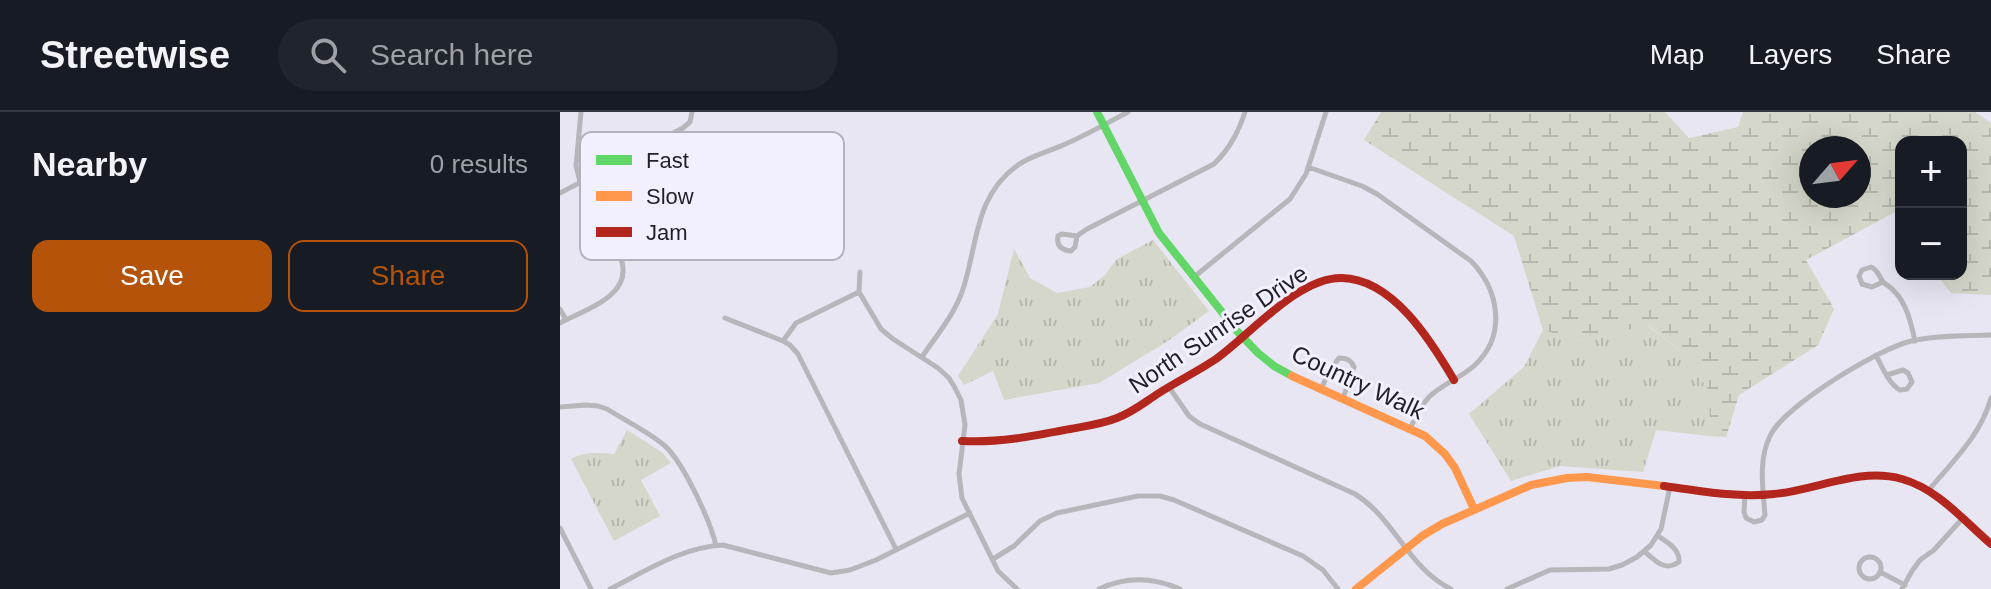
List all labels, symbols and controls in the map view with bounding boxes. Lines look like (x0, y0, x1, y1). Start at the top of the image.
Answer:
search box (278, 19, 838, 91)
icon: search (306, 33, 350, 77)
text: Streetwise (40, 34, 230, 76)
text: Search here (370, 38, 534, 71)
text: Map (1650, 39, 1704, 70)
text: Layers (1748, 39, 1832, 70)
text: Share (1876, 39, 1951, 70)
legend (580, 132, 844, 260)
north arrow (1799, 136, 1871, 208)
map controls (1895, 136, 1967, 280)
button: + (1895, 136, 1967, 208)
text: Nearby (32, 145, 147, 183)
text: Fast (646, 148, 689, 173)
text: 0 results (430, 149, 528, 179)
text: Slow (646, 184, 694, 209)
button: − (1895, 208, 1967, 280)
text: Jam (646, 220, 688, 245)
button: Save (32, 240, 272, 312)
button: Share (288, 240, 528, 312)
street label: North Sunrise Drive (1124, 259, 1312, 399)
street label: Country Walk (1287, 340, 1429, 425)

